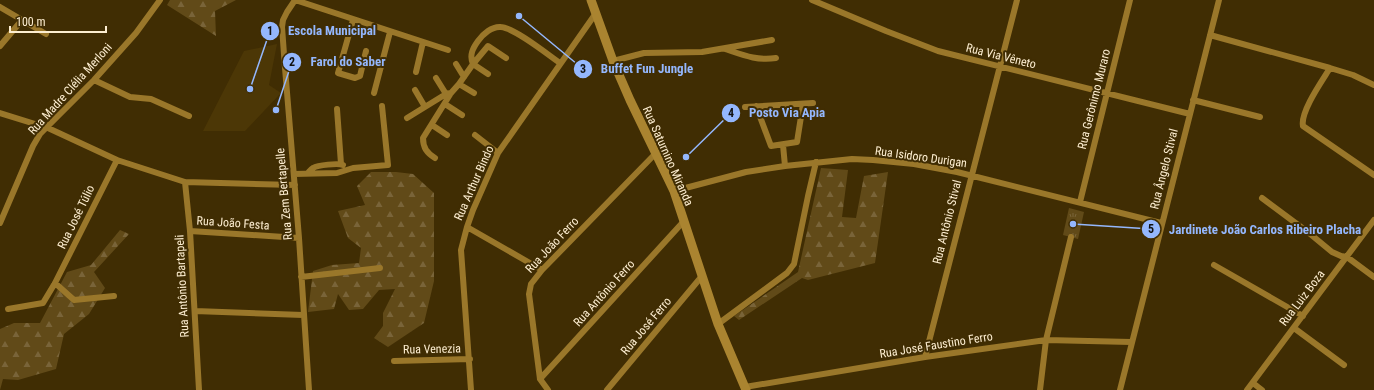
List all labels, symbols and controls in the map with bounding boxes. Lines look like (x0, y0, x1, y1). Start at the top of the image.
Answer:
scale bar (10, 8, 106, 34)
text: 100 m (16, 15, 46, 29)
callout: Escola Municipal (260, 18, 384, 43)
text: Escola Municipal (288, 23, 376, 38)
text: 1 (267, 24, 273, 38)
street label: Rua Madre Clélia Merloni (25, 40, 115, 138)
street label: Rua Via Vêneto (965, 41, 1037, 71)
street label: Rua Gerônimo Muraro (1075, 47, 1113, 151)
callout: Farol do Saber (282, 49, 393, 74)
text: Farol do Saber (311, 54, 386, 69)
text: 2 (289, 55, 295, 69)
callout: Buffet Fun Jungle (573, 56, 701, 81)
text: Buffet Fun Jungle (601, 61, 693, 76)
text: 3 (580, 62, 586, 76)
callout: Posto Via Apia (721, 100, 833, 125)
street label: Rua Saturnino Miranda (640, 104, 696, 208)
text: Posto Via Apia (749, 105, 825, 120)
text: 4 (728, 106, 734, 120)
street label: Rua Ângelo Stival (1146, 127, 1181, 211)
street label: Rua Arthur Bindo (451, 144, 497, 222)
street label: Rua Isidoro Durigan (874, 144, 968, 170)
street label: Rua Zem Bertapelle (273, 147, 295, 241)
street label: Rua Antônio Stival (930, 178, 964, 266)
street label: Rua José Túlio (55, 183, 97, 251)
street label: Rua João Festa (196, 213, 270, 233)
street label: Rua João Ferro (522, 214, 582, 276)
callout: Jardinete João Carlos Ribeiro Placha (1141, 217, 1369, 242)
text: 5 (1148, 222, 1154, 236)
text: Jardinete João Carlos Ribeiro Placha (1169, 222, 1361, 237)
street label: Rua Antônio Bartapeli (172, 234, 192, 338)
street label: Rua Antônio Ferro (570, 257, 638, 329)
street label: Rua Luiz Boza (1276, 267, 1328, 329)
street label: Rua José Ferro (618, 294, 674, 358)
street label: Rua José Faustino Ferro (878, 329, 994, 361)
street label: Rua Venezia (403, 341, 461, 357)

